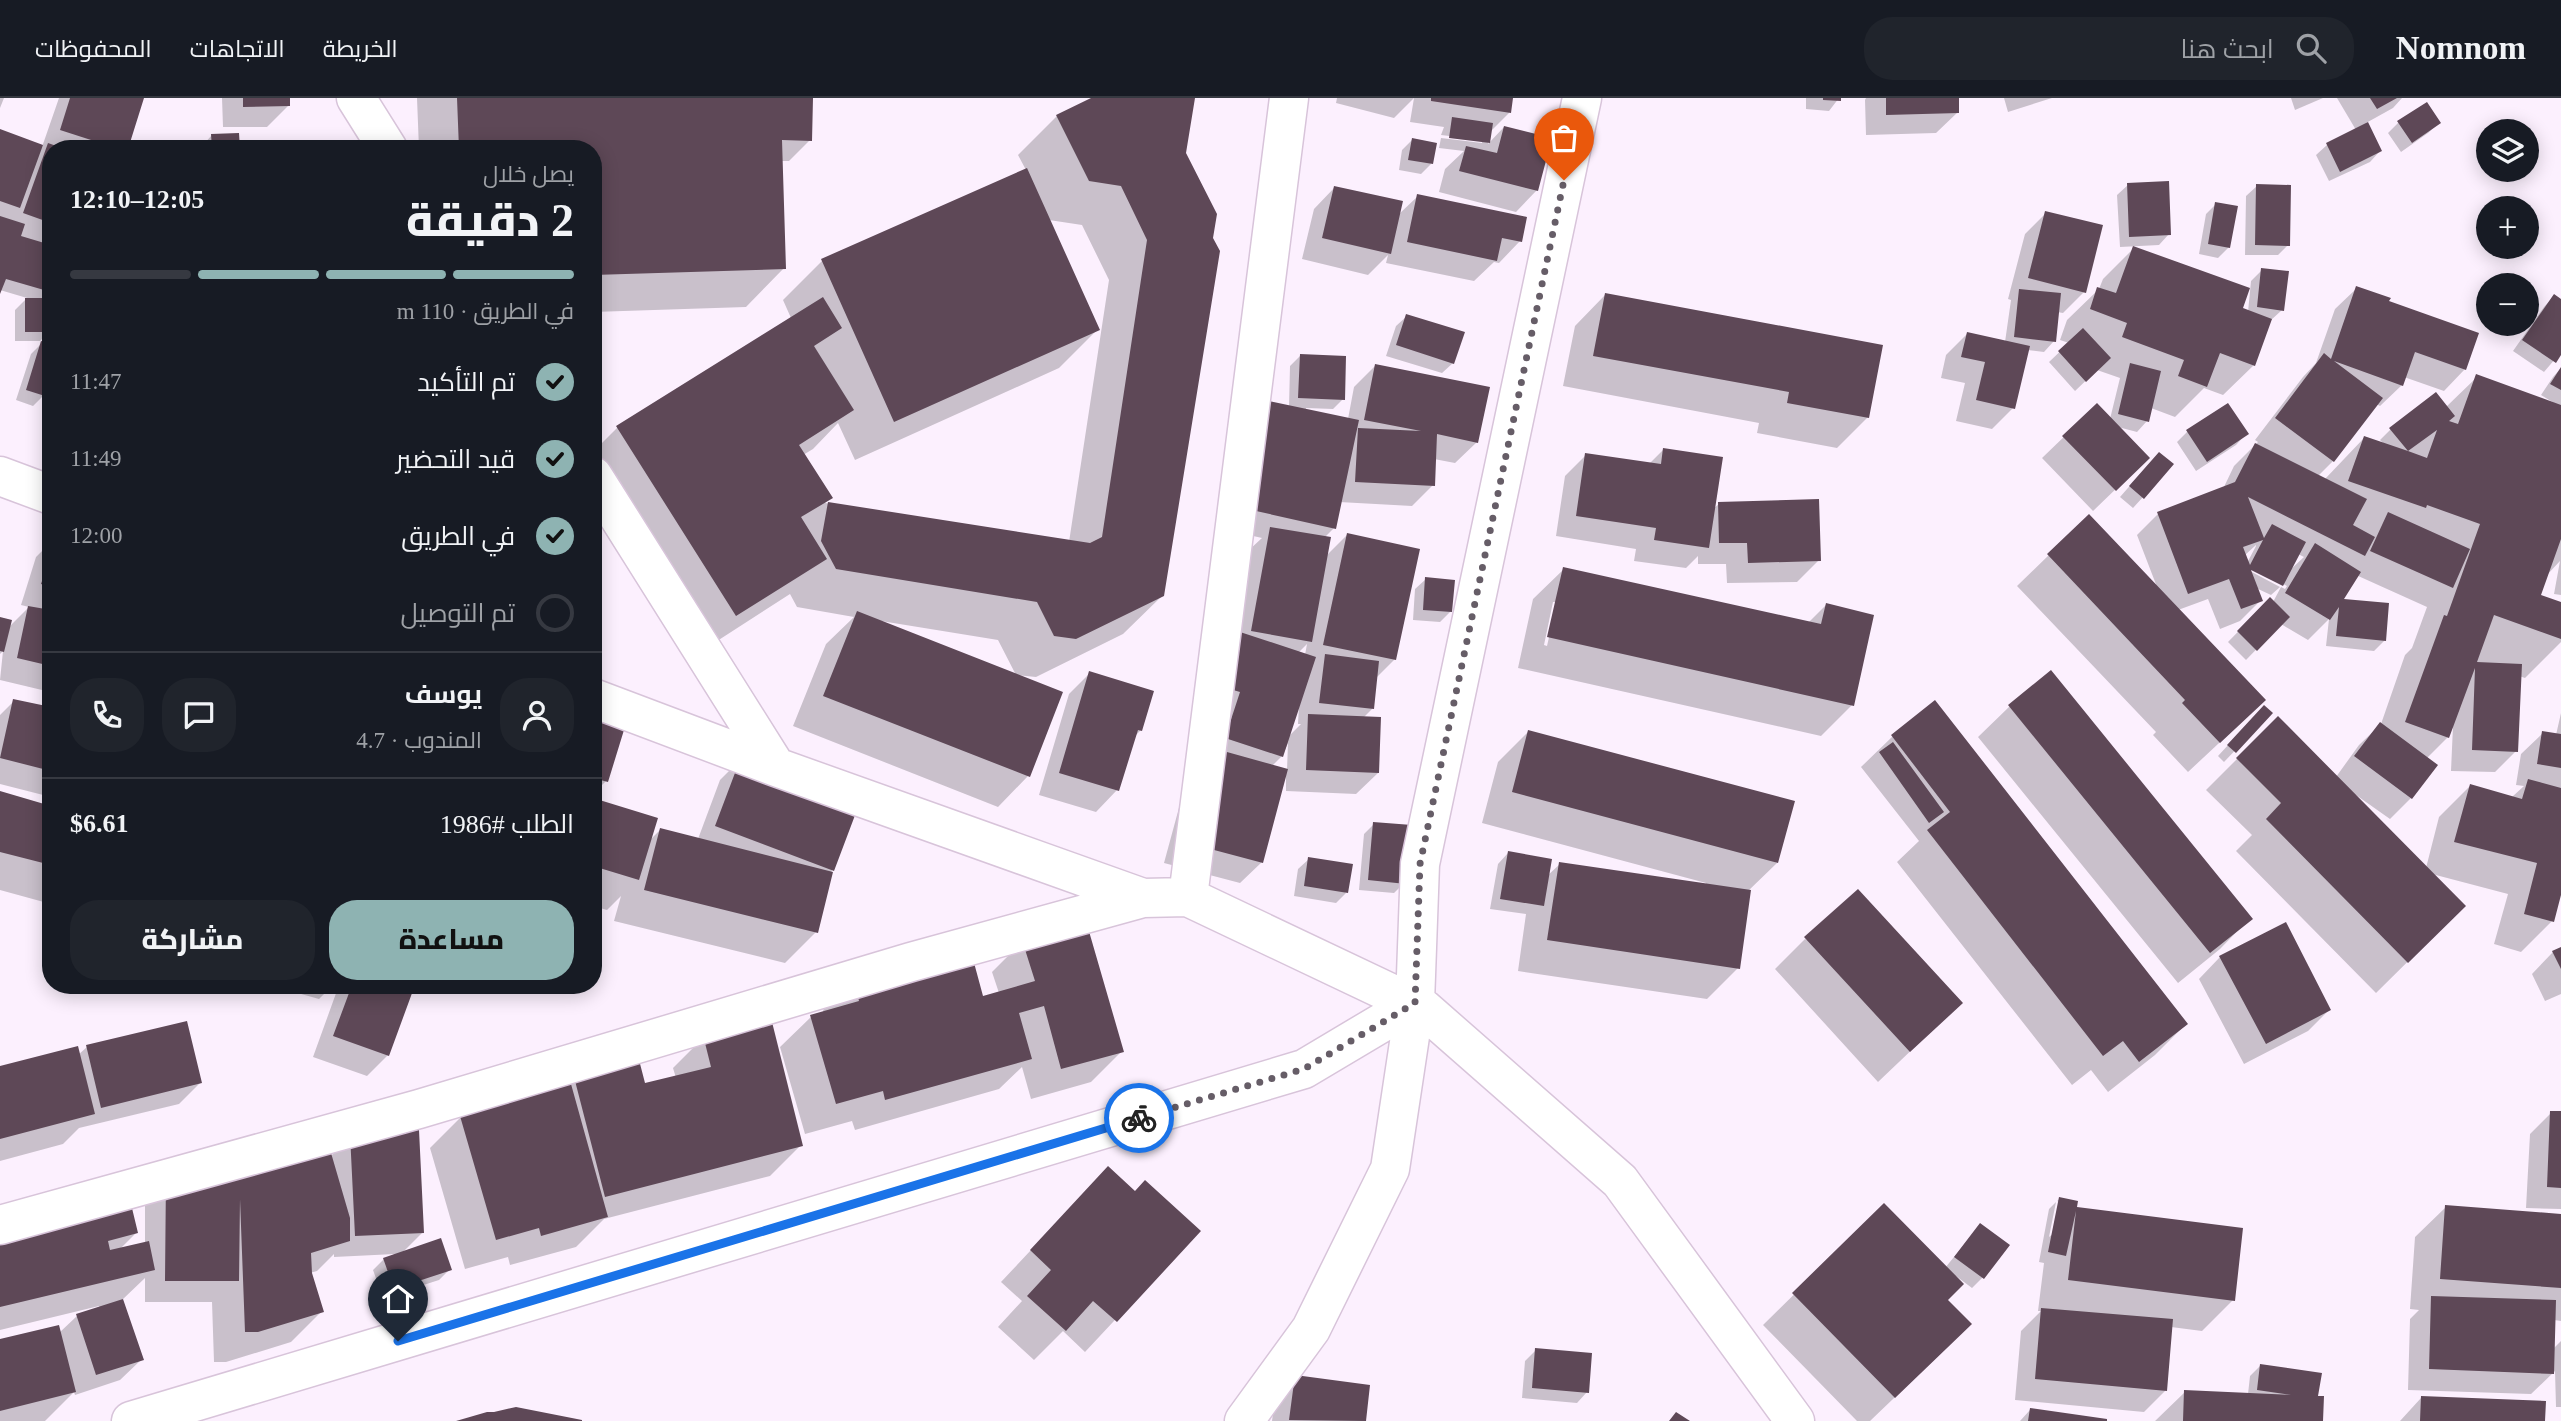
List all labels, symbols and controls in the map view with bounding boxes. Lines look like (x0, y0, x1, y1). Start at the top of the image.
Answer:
search box (1864, 17, 2354, 80)
icon: search (2292, 29, 2330, 67)
text: Nomnom (2396, 30, 2526, 66)
text: ابحث هنا (2180, 35, 2274, 64)
text: المحفوظات (35, 36, 152, 62)
text: الاتجاهات (190, 36, 285, 62)
text: الخريطة (323, 36, 398, 62)
pin (1534, 108, 1594, 180)
icon: bag (1545, 119, 1583, 157)
map controls (2476, 119, 2539, 336)
button: layers (2476, 119, 2539, 182)
text: يصل خلال (483, 162, 574, 187)
text: 12:05–12:10 (70, 185, 204, 214)
text: 2 دقيقة (406, 195, 574, 246)
button: + (2476, 196, 2539, 259)
button: − (2476, 273, 2539, 336)
text: في الطريق · 110 m (397, 299, 574, 324)
icon: check (536, 363, 574, 401)
text: تم التأكيد (417, 368, 515, 397)
text: 11:47 (70, 369, 122, 394)
icon: check (536, 440, 574, 478)
text: قيد التحضير (396, 445, 515, 474)
text: 11:49 (70, 446, 122, 471)
icon: check (536, 517, 574, 555)
text: في الطريق (401, 522, 515, 551)
text: 12:00 (70, 523, 122, 548)
text: تم التوصيل (400, 599, 515, 628)
button: phone (70, 678, 144, 752)
button: chat (162, 678, 236, 752)
button: person (500, 678, 574, 752)
text: يوسف (405, 680, 482, 709)
text: المندوب · 4.7 (356, 728, 482, 753)
text: $6.61 (70, 809, 129, 838)
text: الطلب #1986 (440, 810, 574, 839)
button: مشاركة (70, 900, 315, 980)
button: مساعدة (329, 900, 574, 980)
courier (1104, 1083, 1174, 1153)
icon: bike (1120, 1099, 1158, 1137)
pin (368, 1269, 428, 1341)
icon: home (379, 1280, 417, 1318)

